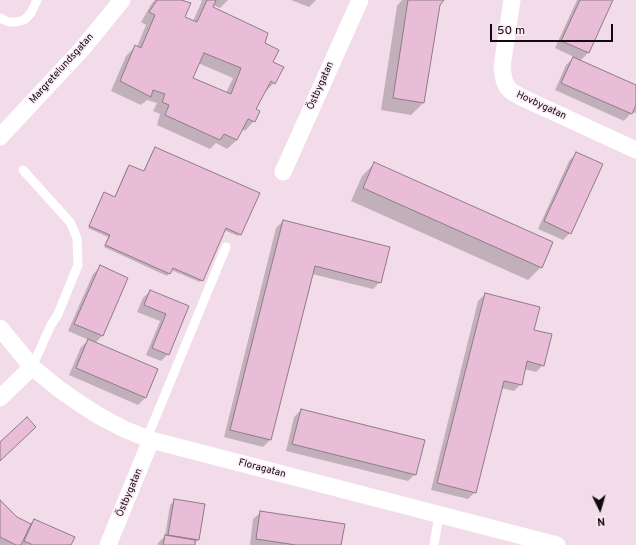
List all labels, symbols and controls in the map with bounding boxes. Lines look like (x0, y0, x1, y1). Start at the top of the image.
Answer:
scale bar (492, 16, 615, 42)
text: 50 m (497, 23, 525, 39)
street label: Margretelundsgatan (27, 31, 97, 107)
street label: Östbygatan (305, 60, 337, 112)
street label: Hovbygatan (514, 89, 568, 123)
street label: Floragatan (237, 457, 287, 481)
street label: Östbygatan (114, 467, 146, 519)
north arrow (580, 489, 620, 529)
text: N (596, 514, 606, 528)

